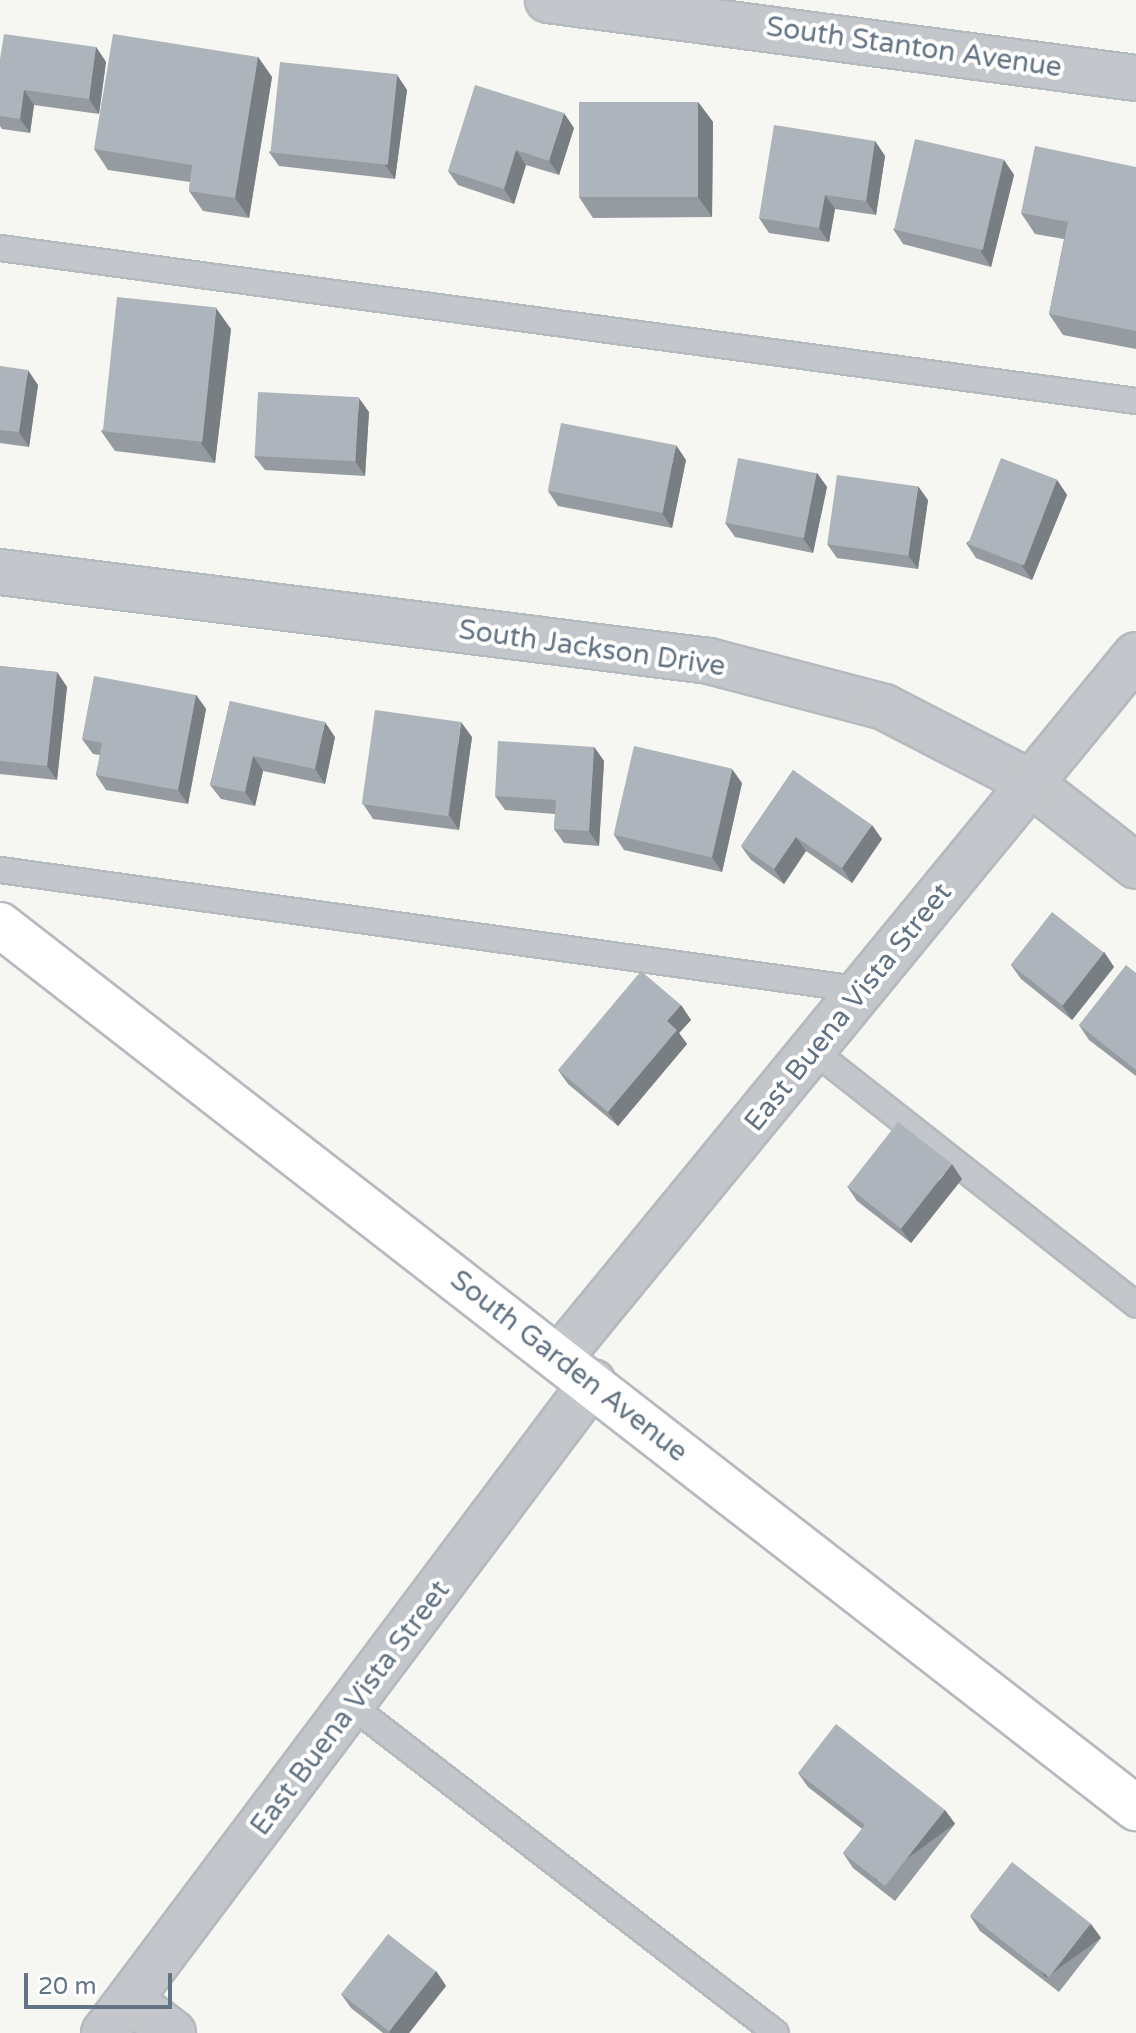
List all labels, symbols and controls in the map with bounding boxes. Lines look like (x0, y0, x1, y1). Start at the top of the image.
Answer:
street label: South Stanton Avenue (764, 10, 1064, 84)
street label: South Jackson Drive (457, 613, 727, 683)
street label: East Buena Vista Street (737, 876, 959, 1138)
street label: South Garden Avenue (444, 1263, 694, 1469)
street label: East Buena Vista Street (243, 1574, 457, 1842)
scale bar (28, 1957, 176, 2007)
text: 20 m (38, 1972, 96, 2001)

